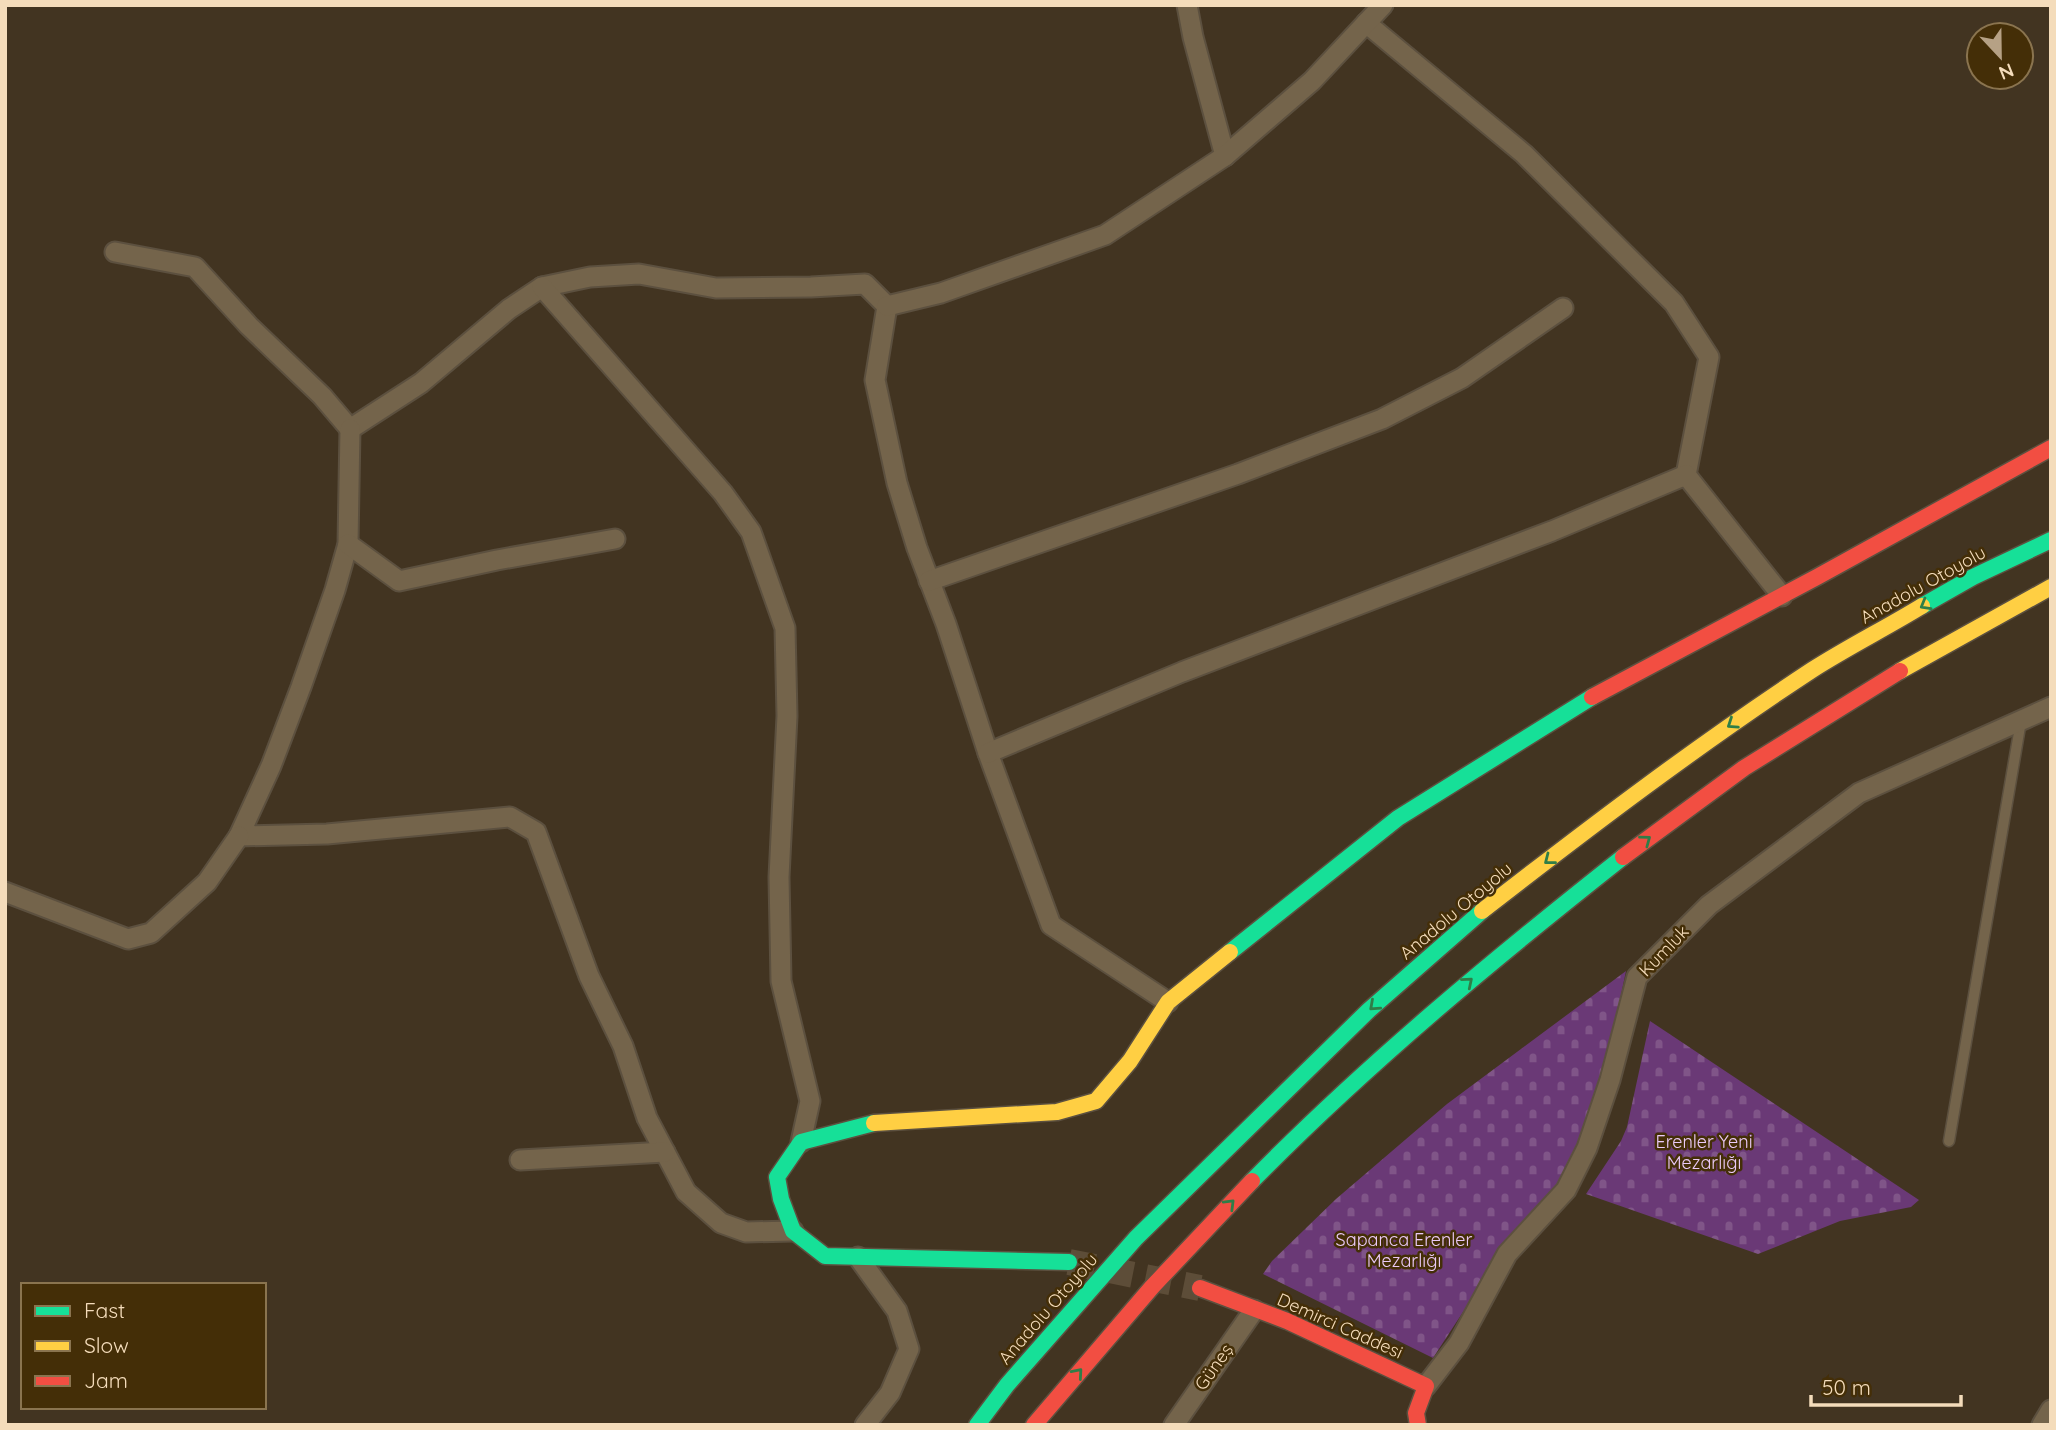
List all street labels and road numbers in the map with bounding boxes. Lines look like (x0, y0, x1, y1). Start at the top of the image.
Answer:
street label: Anadolu Otoyolu (1856, 541, 1990, 629)
street label: Anadolu Otoyolu (1395, 857, 1517, 964)
street label: Kumluk (1634, 920, 1694, 981)
street label: Anadolu Otoyolu (993, 1248, 1102, 1369)
street label: Demirci Caddesi (1274, 1288, 1407, 1364)
street label: Güneş (1189, 1339, 1238, 1395)

